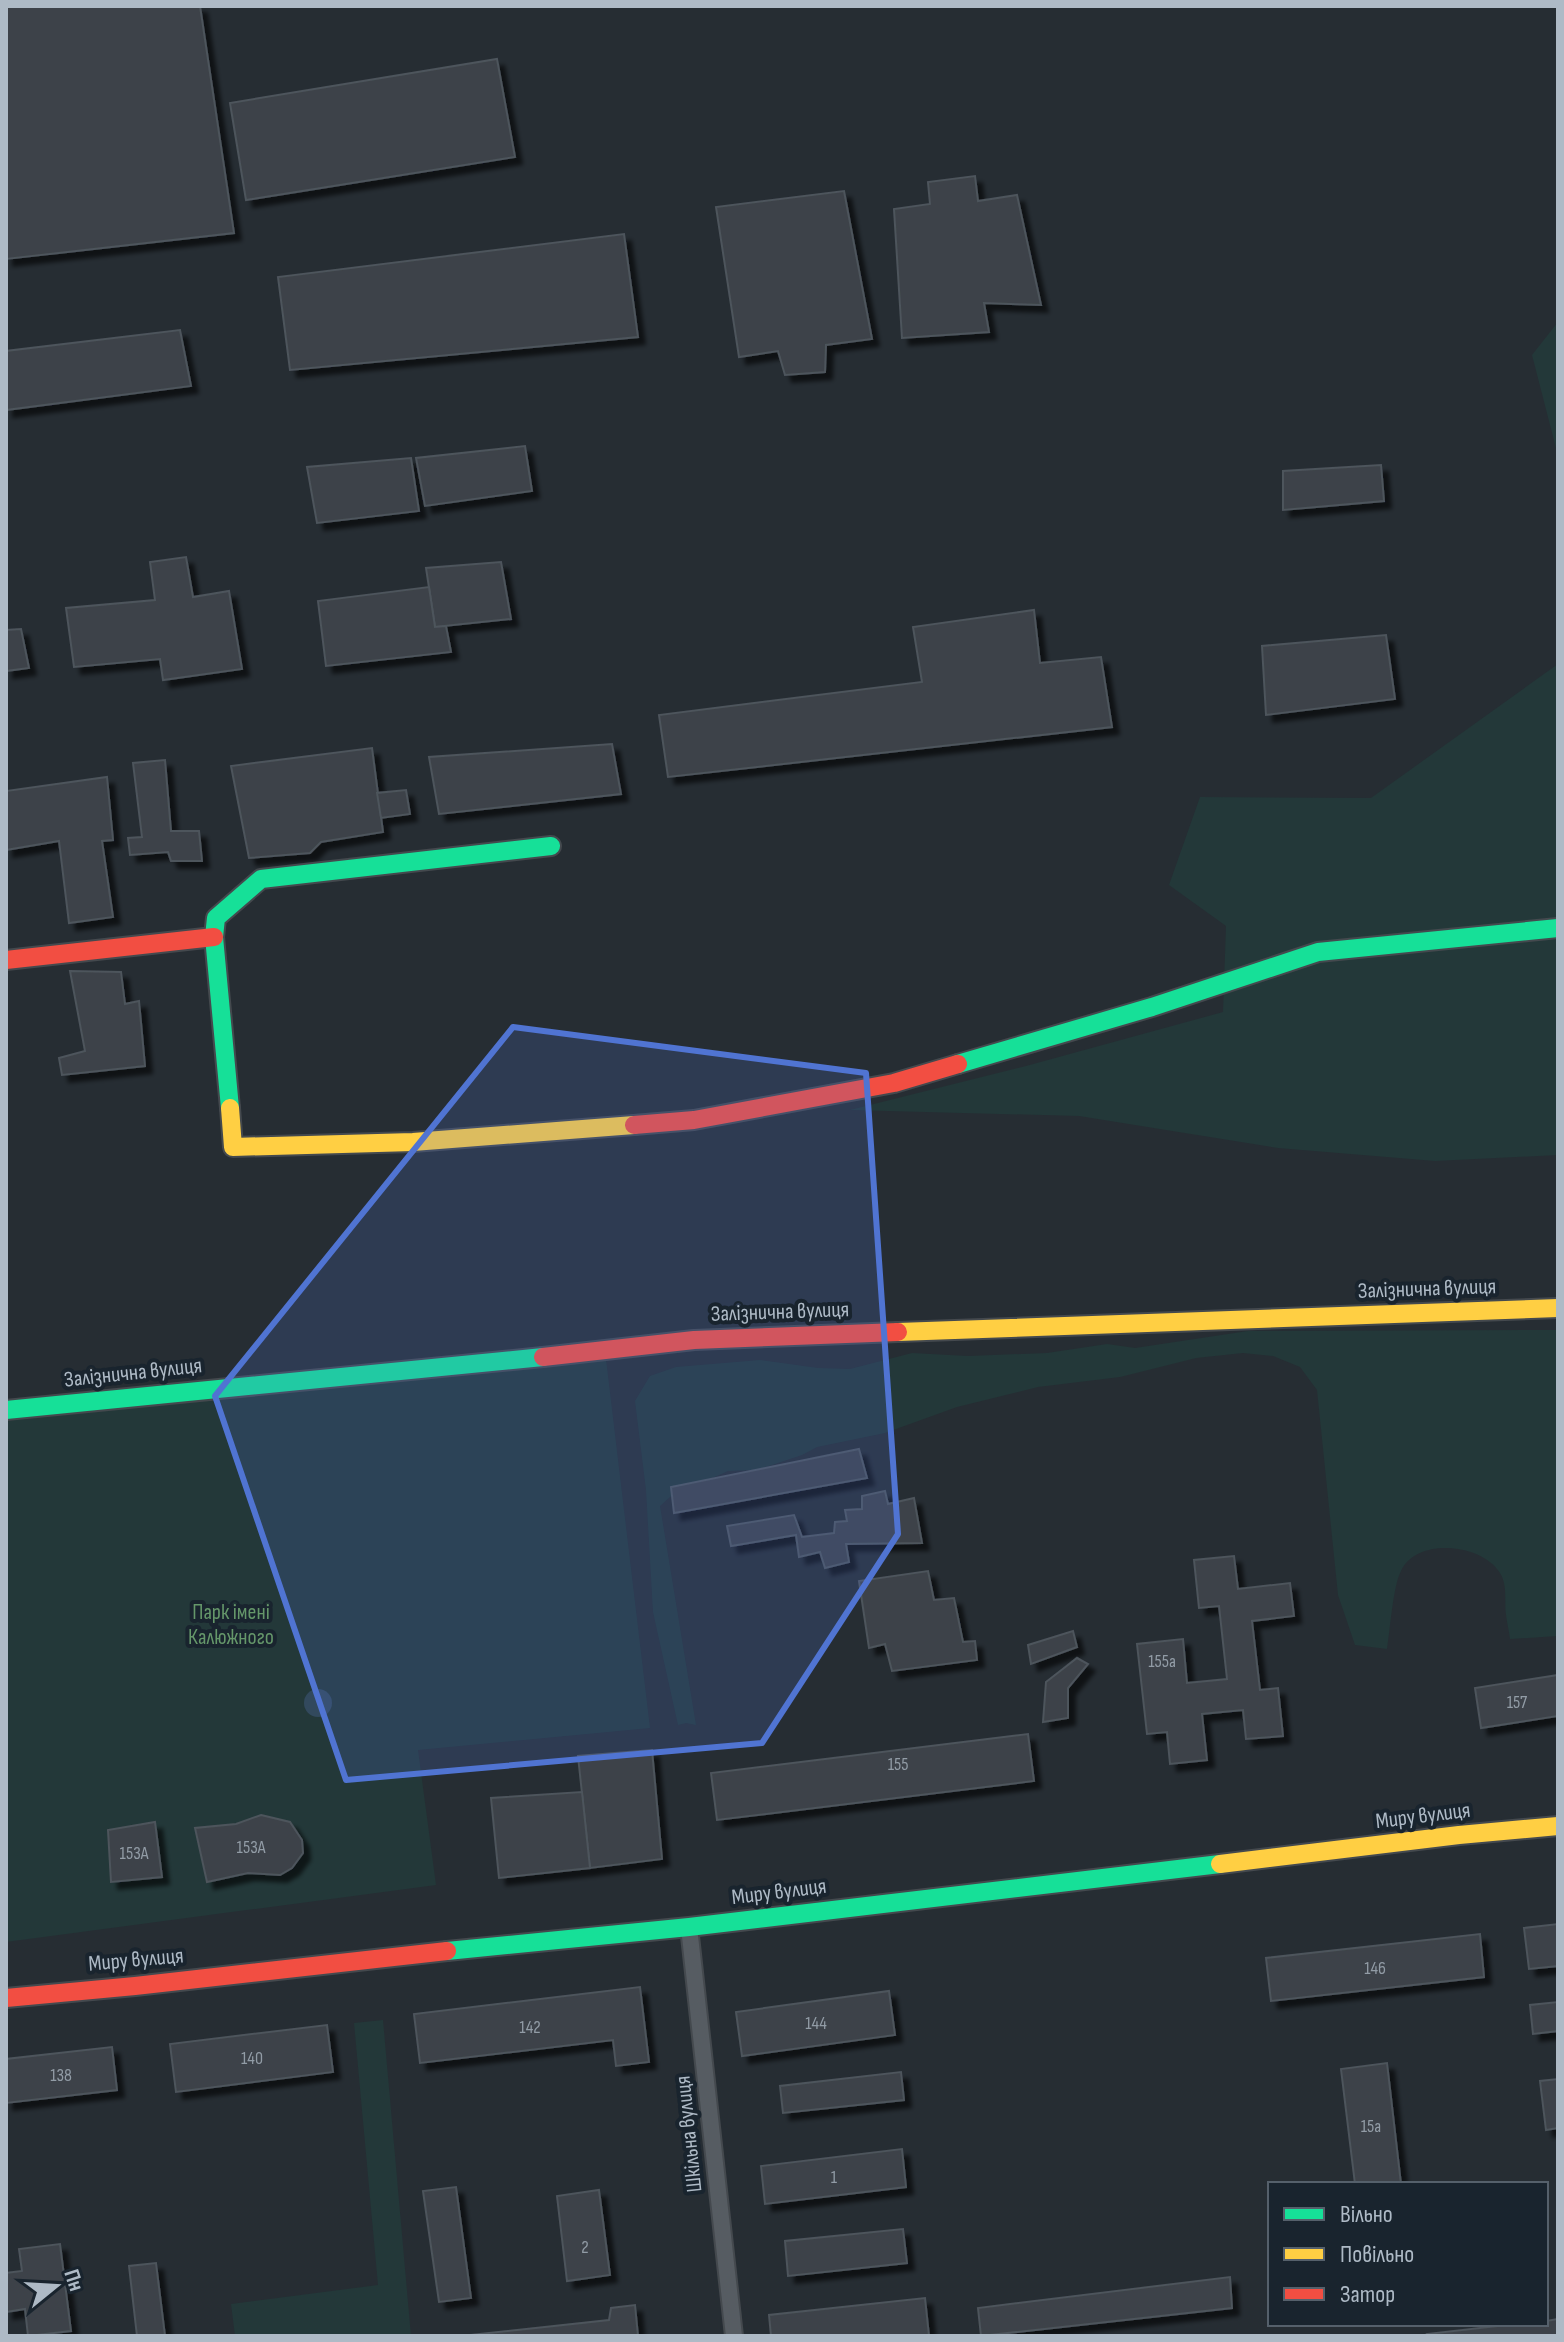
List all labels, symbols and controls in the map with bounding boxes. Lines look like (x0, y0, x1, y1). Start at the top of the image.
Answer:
street label: Залізнична вулиця (1357, 1273, 1497, 1305)
street label: Залізнична вулиця (710, 1296, 850, 1328)
street label: Залізнична вулиця (63, 1352, 203, 1394)
park label: Парк імені Калюжного (188, 1599, 274, 1651)
house number: 155а (1148, 1651, 1176, 1672)
house number: 157 (1507, 1692, 1528, 1713)
house number: 155 (888, 1754, 908, 1775)
street label: Миру вулиця (1374, 1797, 1472, 1835)
house number: 153А (237, 1837, 266, 1858)
house number: 153А (120, 1843, 149, 1864)
street label: Миру вулиця (730, 1873, 828, 1911)
street label: Миру вулиця (87, 1942, 185, 1978)
house number: 146 (1364, 1958, 1386, 1979)
house number: 144 (805, 2013, 827, 2034)
house number: 142 (519, 2017, 541, 2038)
house number: 140 (241, 2048, 263, 2069)
house number: 138 (50, 2065, 72, 2086)
street label: Шкільна вулиця (669, 2074, 709, 2194)
house number: 15а (1361, 2116, 1381, 2137)
house number: 1 (831, 2167, 838, 2188)
legend (1268, 2182, 1548, 2326)
text: Вільно (1340, 2200, 1393, 2229)
house number: 2 (581, 2237, 589, 2258)
text: Повільно (1340, 2240, 1414, 2269)
north arrow (16, 2246, 96, 2326)
text: Пн (57, 2266, 90, 2295)
text: Затор (1340, 2280, 1395, 2309)

